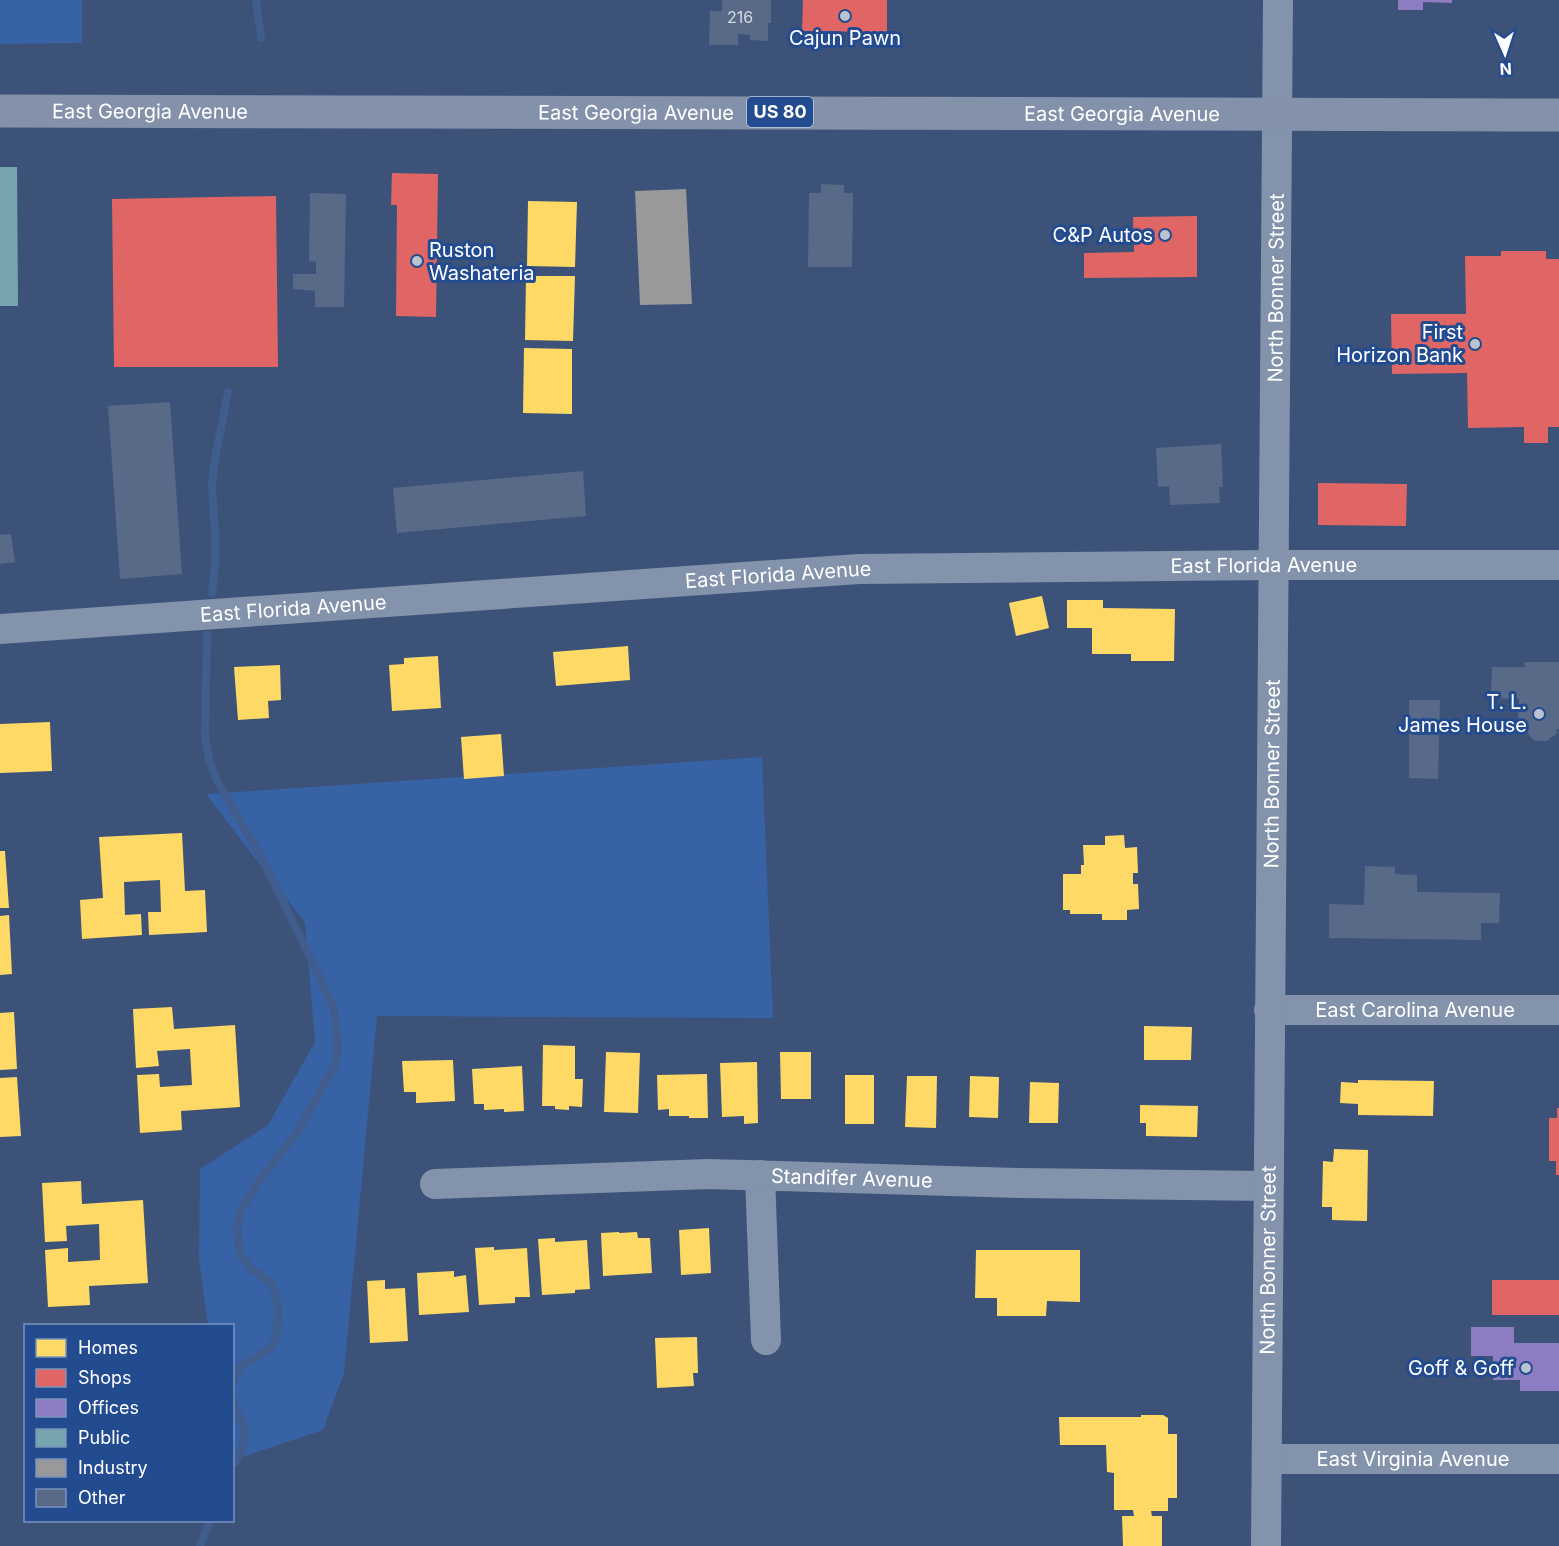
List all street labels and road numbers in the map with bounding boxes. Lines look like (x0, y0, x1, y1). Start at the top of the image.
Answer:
road number: US 80 (747, 97, 813, 127)
street label: East Georgia Avenue (52, 99, 248, 124)
street label: East Georgia Avenue (538, 100, 734, 125)
street label: East Georgia Avenue (1024, 102, 1220, 126)
street label: North Bonner Street (1263, 193, 1289, 383)
street label: East Florida Avenue (1170, 553, 1357, 578)
street label: East Florida Avenue (684, 557, 871, 593)
street label: East Florida Avenue (199, 590, 387, 627)
street label: North Bonner Street (1259, 679, 1285, 869)
street label: East Carolina Avenue (1315, 998, 1515, 1022)
street label: Standifer Avenue (771, 1164, 933, 1192)
street label: North Bonner Street (1255, 1165, 1281, 1355)
street label: East Virginia Avenue (1317, 1447, 1509, 1471)

